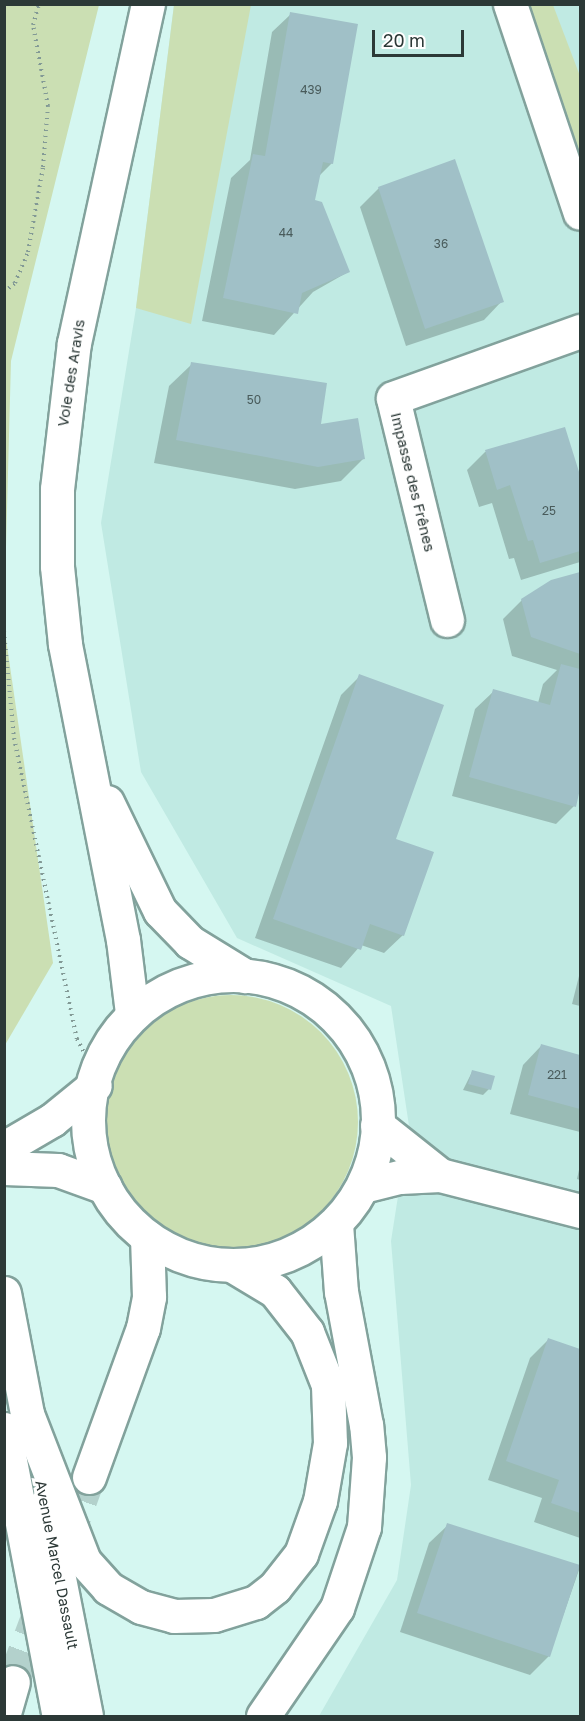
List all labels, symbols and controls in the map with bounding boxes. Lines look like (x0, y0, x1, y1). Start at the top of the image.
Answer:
scale bar (375, 18, 466, 56)
text: 20 m (383, 29, 425, 51)
house number: 439 (300, 83, 322, 97)
house number: 44 (279, 226, 293, 240)
house number: 36 (434, 237, 448, 251)
street label: Voie des Aravis (54, 318, 88, 428)
house number: 50 (247, 393, 261, 407)
street label: Impasse des Frênes (387, 411, 439, 553)
house number: 25 (542, 504, 556, 518)
house number: 221 (547, 1068, 567, 1082)
street label: Avenue Marcel Dassault (32, 1479, 82, 1651)

